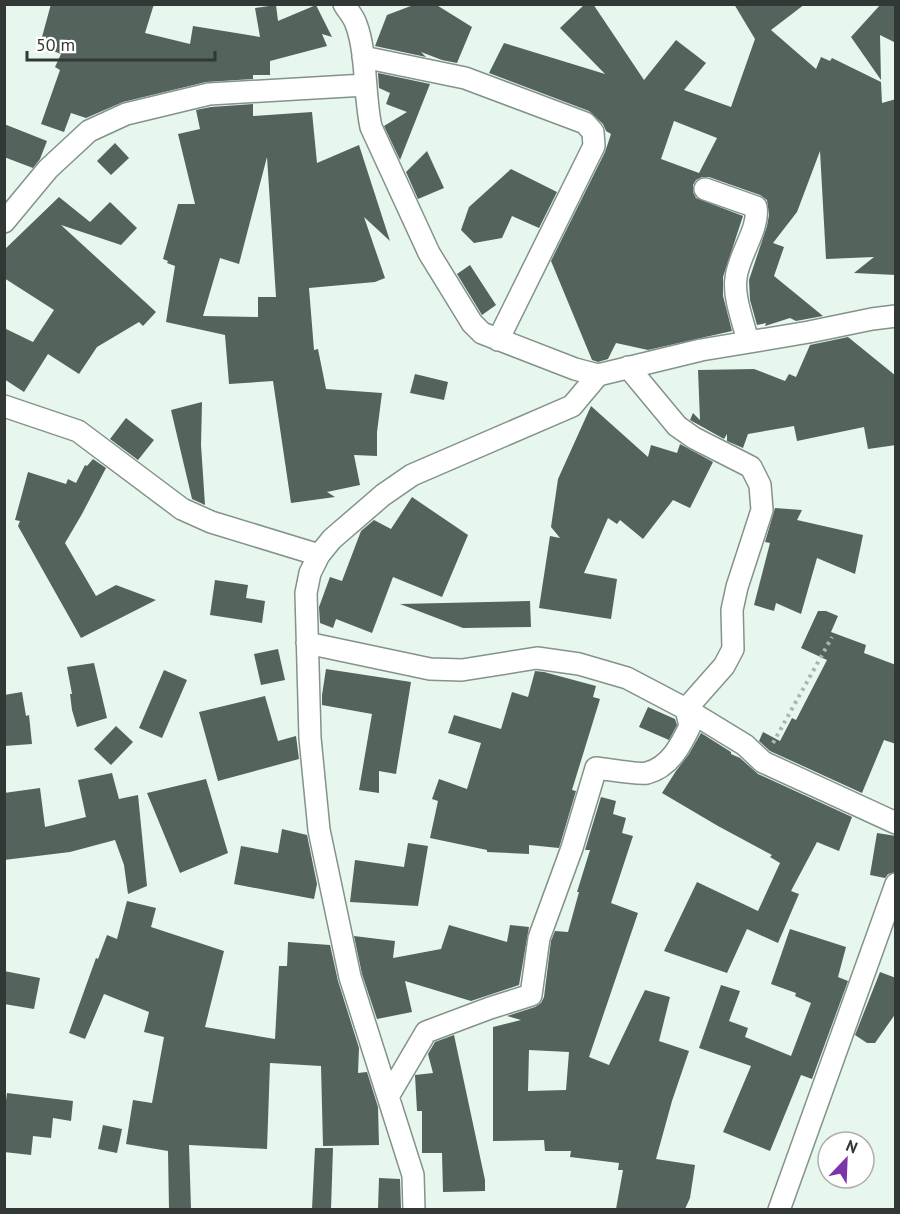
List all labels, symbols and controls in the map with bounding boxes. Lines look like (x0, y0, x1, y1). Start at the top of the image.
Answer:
scale bar (27, 24, 214, 62)
text: 50 m (36, 33, 75, 56)
north arrow (816, 1130, 876, 1190)
text: N (843, 1135, 861, 1157)

